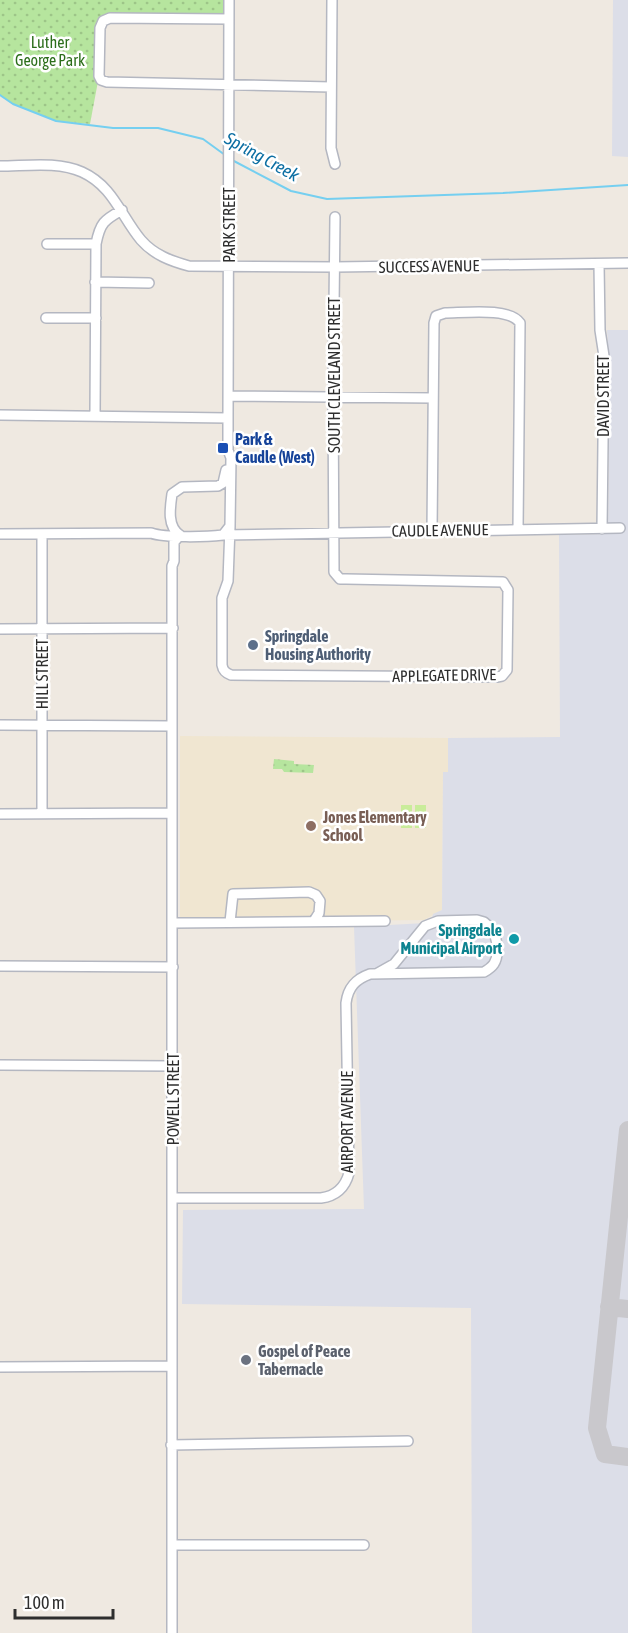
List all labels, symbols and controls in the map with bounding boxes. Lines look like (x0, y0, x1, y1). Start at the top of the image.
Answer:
park label: Luther George Park (15, 33, 85, 70)
water label: Spring Creek (220, 127, 304, 186)
street label: PARK STREET (220, 187, 238, 263)
street label: SUCCESS AVENUE (379, 256, 480, 276)
street label: SOUTH CLEVELAND STREET (325, 297, 343, 453)
street label: DAVID STREET (594, 355, 612, 437)
place label: Park & Caudle (West) (235, 430, 315, 466)
marker: Park & Caudle (West) (216, 441, 230, 455)
street label: CAUDLE AVENUE (392, 520, 489, 540)
place label: Springdale Housing Authority (265, 627, 371, 663)
marker: Springdale Housing Authority (246, 638, 260, 652)
street label: HILL STREET (33, 639, 51, 709)
street label: APPLEGATE DRIVE (392, 665, 496, 685)
place label: Jones Elementary School (322, 808, 427, 844)
marker: Jones Elementary School (304, 819, 318, 833)
place label: Springdale Municipal Airport (401, 921, 502, 957)
marker: Springdale Municipal Airport (507, 932, 521, 946)
street label: POWELL STREET (164, 1053, 182, 1145)
street label: AIRPORT AVENUE (338, 1071, 356, 1173)
place label: Gospel of Peace Tabernacle (258, 1342, 351, 1378)
marker: Gospel of Peace Tabernacle (239, 1353, 253, 1367)
scale bar (15, 1582, 112, 1620)
text: 100 m (24, 1592, 65, 1613)

